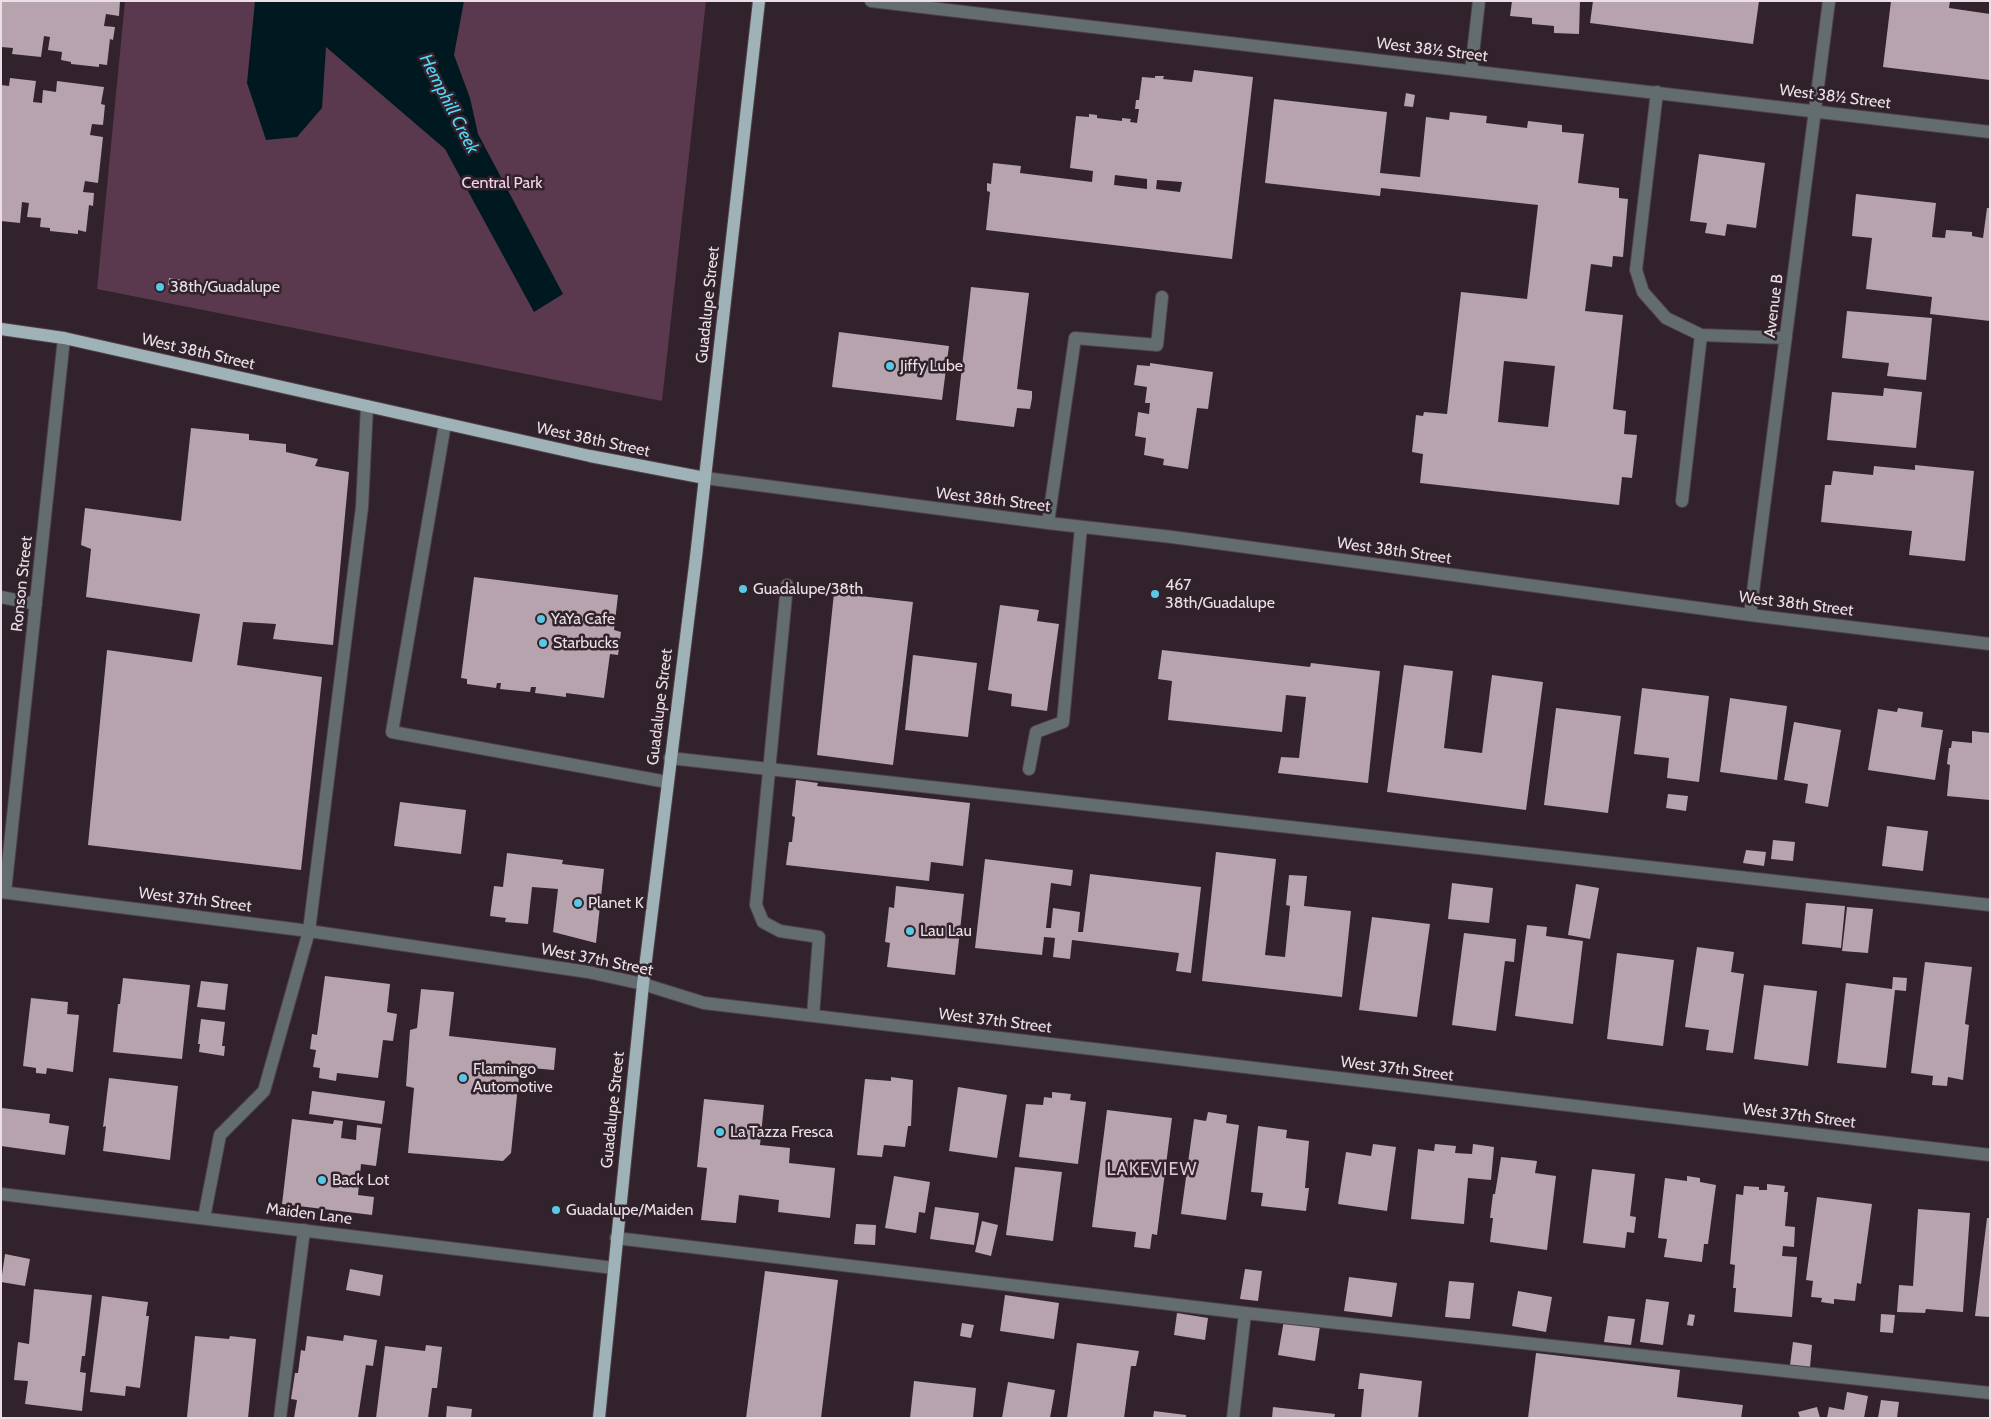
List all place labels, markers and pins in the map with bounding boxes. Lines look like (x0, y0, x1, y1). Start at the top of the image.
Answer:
place label: 38th/Guadalupe (170, 277, 280, 297)
marker: 38th/Guadalupe (154, 281, 166, 293)
place label: Jiffy Lube (900, 356, 963, 376)
marker: Jiffy Lube (884, 360, 896, 372)
place label: 467 38th/Guadalupe (1165, 575, 1275, 613)
place label: Guadalupe/38th (753, 579, 863, 599)
marker: Guadalupe/38th (737, 583, 749, 595)
marker: 467 38th/Guadalupe (1149, 588, 1161, 600)
place label: YaYa Cafe (551, 609, 615, 629)
marker: YaYa Cafe (535, 613, 547, 625)
place label: Starbucks (553, 633, 619, 653)
marker: Starbucks (537, 637, 549, 649)
place label: Planet K (588, 893, 644, 913)
marker: Planet K (572, 897, 584, 909)
place label: Lau Lau (920, 921, 972, 941)
marker: Lau Lau (904, 925, 916, 937)
place label: Flamingo Automotive (473, 1059, 553, 1097)
marker: Flamingo Automotive (457, 1072, 469, 1084)
place label: La Tazza Fresca (730, 1122, 833, 1142)
marker: La Tazza Fresca (714, 1126, 726, 1138)
place label: Back Lot (332, 1170, 389, 1190)
marker: Back Lot (316, 1174, 328, 1186)
place label: Guadalupe/Maiden (566, 1200, 693, 1220)
marker: Guadalupe/Maiden (550, 1204, 562, 1216)

